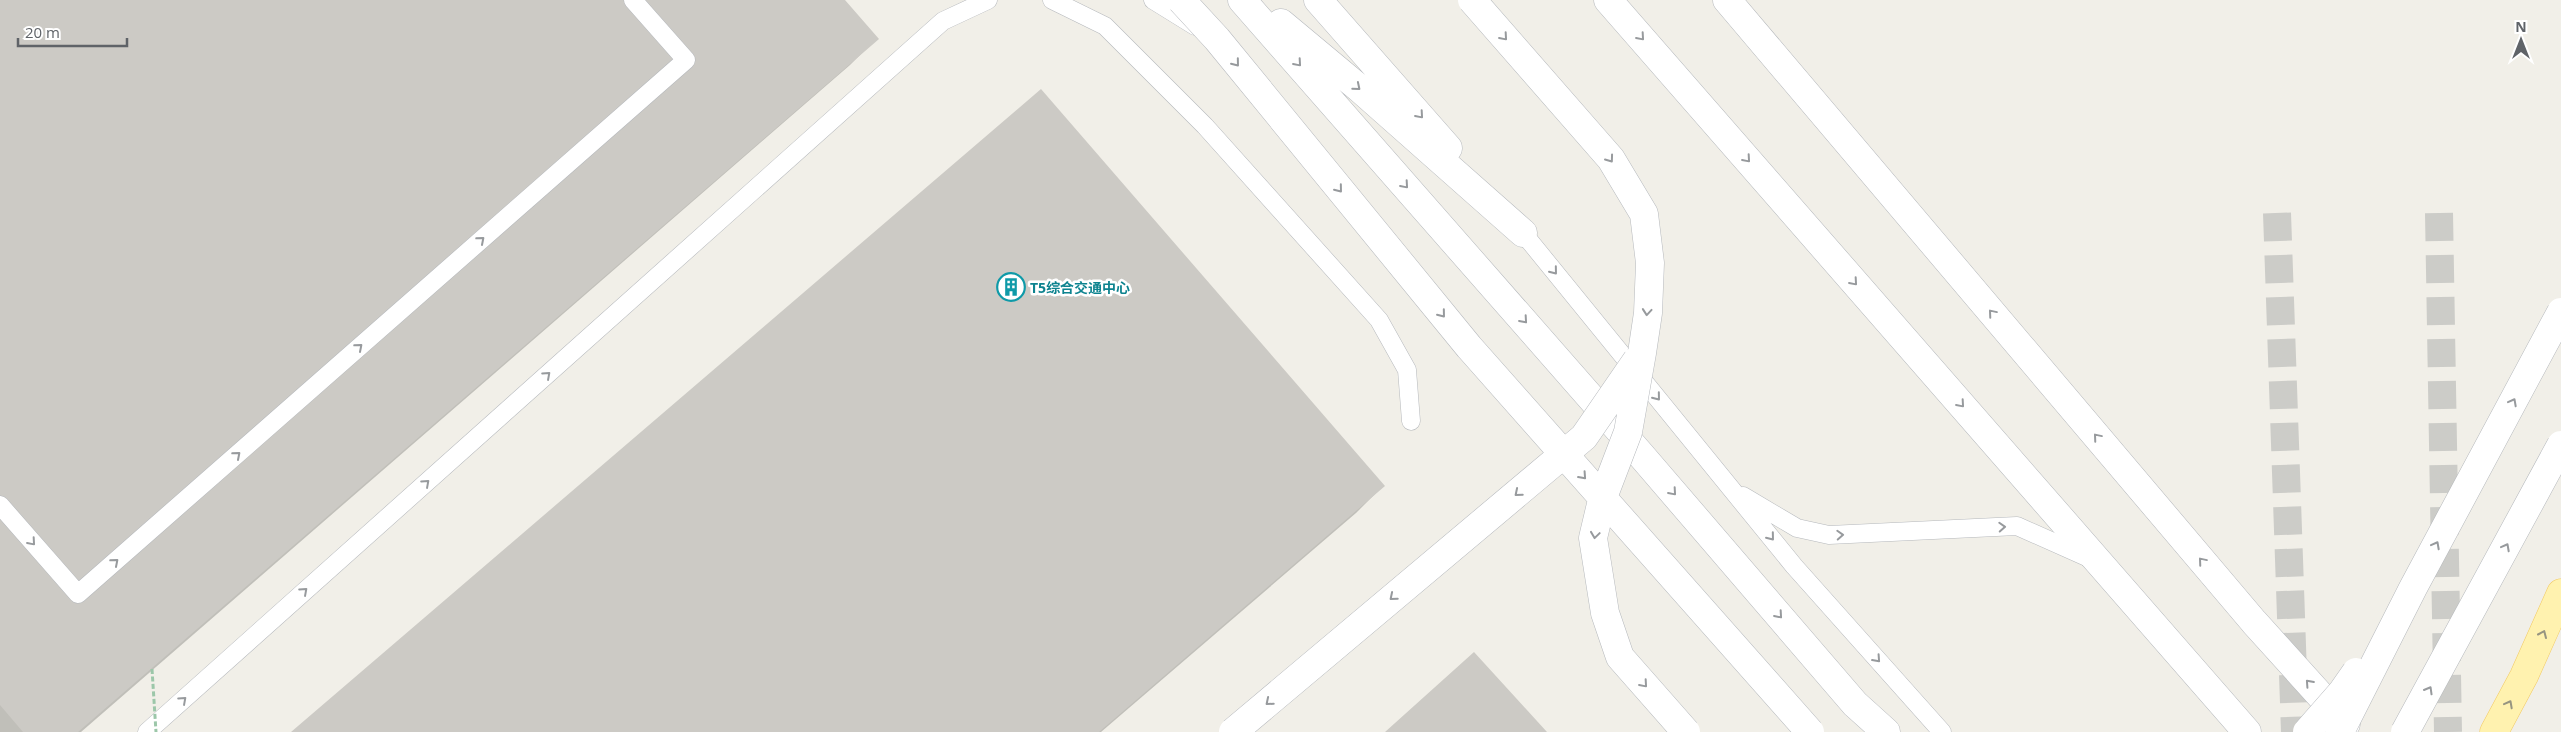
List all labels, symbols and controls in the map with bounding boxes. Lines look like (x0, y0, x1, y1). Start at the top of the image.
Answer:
scale bar (18, 15, 126, 47)
north arrow (2496, 15, 2546, 65)
text: N (2515, 17, 2527, 36)
text: 20 m (25, 22, 60, 42)
one-way arrow (1498, 31, 1507, 40)
one-way arrow (1635, 31, 1644, 40)
one-way arrow (1231, 57, 1239, 66)
one-way arrow (1292, 57, 1300, 66)
one-way arrow (1352, 81, 1361, 90)
one-way arrow (1414, 110, 1423, 119)
one-way arrow (1605, 153, 1613, 162)
one-way arrow (1742, 154, 1751, 163)
one-way arrow (1399, 179, 1408, 188)
one-way arrow (1334, 183, 1343, 192)
one-way arrow (475, 237, 484, 246)
one-way arrow (1549, 265, 1557, 274)
building icon: T5综合交通中心 (996, 272, 1026, 302)
one-way arrow (1848, 276, 1857, 285)
place label: T5综合交通中心 (1030, 278, 1130, 297)
one-way arrow (1642, 308, 1653, 316)
one-way arrow (1437, 309, 1446, 318)
one-way arrow (1989, 310, 1998, 319)
one-way arrow (1518, 315, 1527, 324)
one-way arrow (353, 345, 362, 353)
one-way arrow (541, 372, 550, 381)
one-way arrow (1651, 391, 1659, 400)
one-way arrow (1955, 398, 1964, 407)
one-way arrow (2507, 398, 2517, 407)
one-way arrow (2094, 434, 2103, 443)
one-way arrow (231, 452, 240, 461)
one-way arrow (1578, 471, 1587, 480)
one-way arrow (420, 480, 429, 489)
one-way arrow (1667, 486, 1676, 495)
one-way arrow (1515, 487, 1524, 495)
one-way arrow (1998, 522, 2006, 532)
one-way arrow (1836, 529, 1844, 540)
one-way arrow (1590, 531, 1601, 539)
one-way arrow (1765, 531, 1774, 540)
one-way arrow (26, 536, 35, 545)
one-way arrow (2430, 541, 2440, 550)
one-way arrow (2500, 543, 2510, 552)
one-way arrow (2199, 558, 2208, 567)
one-way arrow (109, 559, 118, 568)
one-way arrow (299, 588, 308, 597)
one-way arrow (1390, 592, 1399, 601)
one-way arrow (1773, 610, 1782, 619)
one-way arrow (2536, 630, 2547, 639)
one-way arrow (1872, 653, 1880, 662)
one-way arrow (1638, 679, 1647, 688)
one-way arrow (2306, 680, 2315, 689)
one-way arrow (2423, 686, 2433, 695)
one-way arrow (178, 696, 187, 705)
one-way arrow (1266, 696, 1275, 704)
one-way arrow (2503, 700, 2513, 709)

